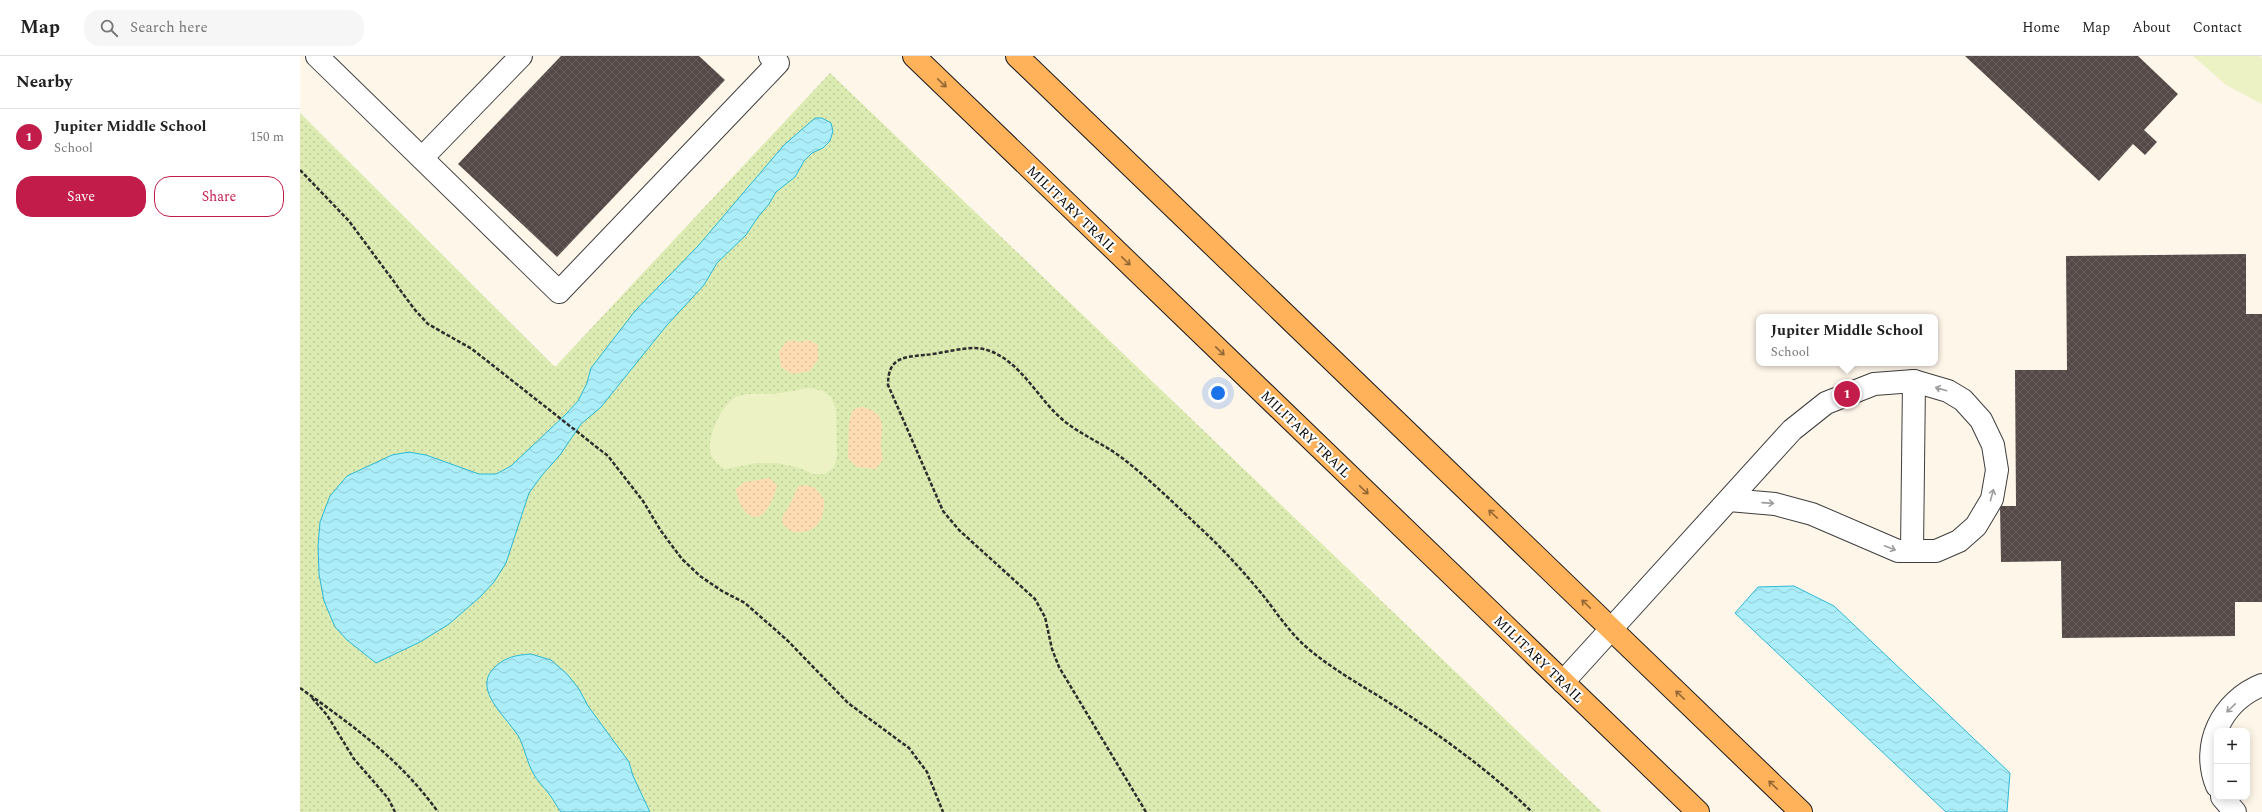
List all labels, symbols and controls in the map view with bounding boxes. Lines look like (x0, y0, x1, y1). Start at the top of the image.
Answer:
search box (84, 10, 364, 46)
text: Map (20, 13, 60, 42)
text: Search here (130, 16, 208, 39)
icon: search (98, 17, 120, 39)
text: Home (2022, 17, 2060, 38)
text: Map (2082, 17, 2110, 38)
text: About (2132, 17, 2171, 38)
text: Contact (2193, 17, 2242, 38)
text: Nearby (16, 69, 72, 95)
one-way arrow (937, 78, 947, 88)
text: Jupiter Middle School (54, 115, 207, 138)
text: 1 (25, 127, 33, 147)
text: 150 m (250, 127, 284, 147)
text: School (54, 138, 93, 158)
street label: MILITARY TRAIL (1022, 161, 1122, 258)
button: Save (16, 176, 146, 217)
button: Share (154, 176, 284, 217)
one-way arrow (1121, 256, 1131, 266)
popup (1756, 314, 1938, 366)
text: Jupiter Middle School (1771, 319, 1923, 342)
text: School (1771, 342, 1810, 362)
one-way arrow (1215, 346, 1225, 356)
pin: 1 (1834, 379, 1860, 409)
your location (1208, 383, 1228, 403)
one-way arrow (1935, 385, 1948, 392)
street label: MILITARY TRAIL (1256, 386, 1356, 483)
one-way arrow (1359, 485, 1369, 495)
one-way arrow (1989, 489, 1996, 502)
one-way arrow (1761, 500, 1774, 507)
one-way arrow (1488, 509, 1498, 519)
one-way arrow (1883, 545, 1895, 553)
one-way arrow (1581, 600, 1591, 609)
street label: MILITARY TRAIL (1489, 611, 1589, 708)
one-way arrow (1675, 690, 1685, 700)
one-way arrow (2226, 703, 2236, 712)
map controls (2214, 728, 2250, 800)
button: + (2214, 728, 2250, 764)
button: − (2214, 764, 2250, 800)
one-way arrow (1768, 780, 1778, 790)

